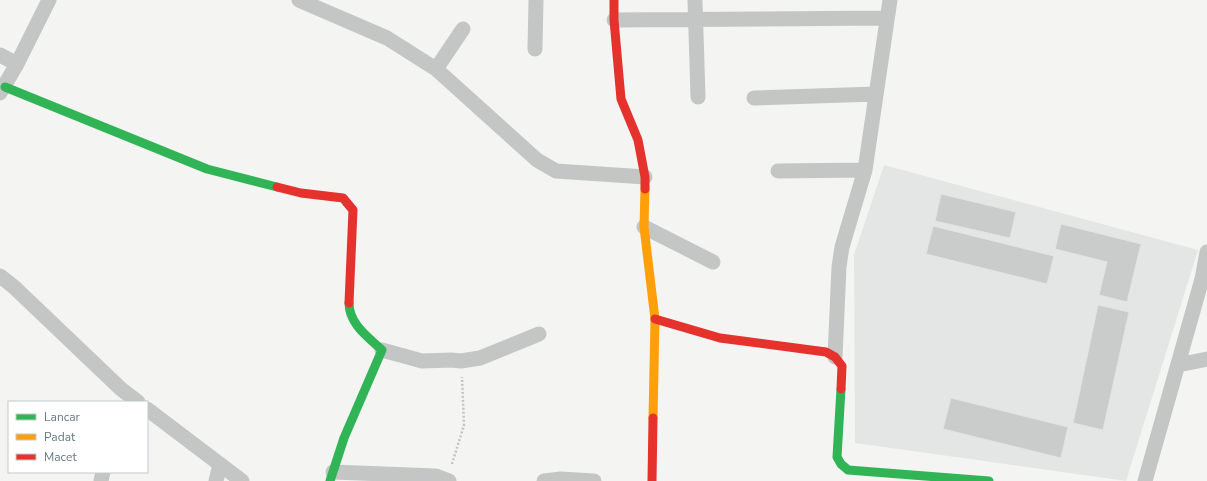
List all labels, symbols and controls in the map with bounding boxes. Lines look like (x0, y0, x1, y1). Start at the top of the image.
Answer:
legend (8, 401, 148, 473)
text: Lancar (44, 409, 81, 425)
text: Padat (44, 429, 76, 445)
text: Macet (44, 449, 77, 465)

